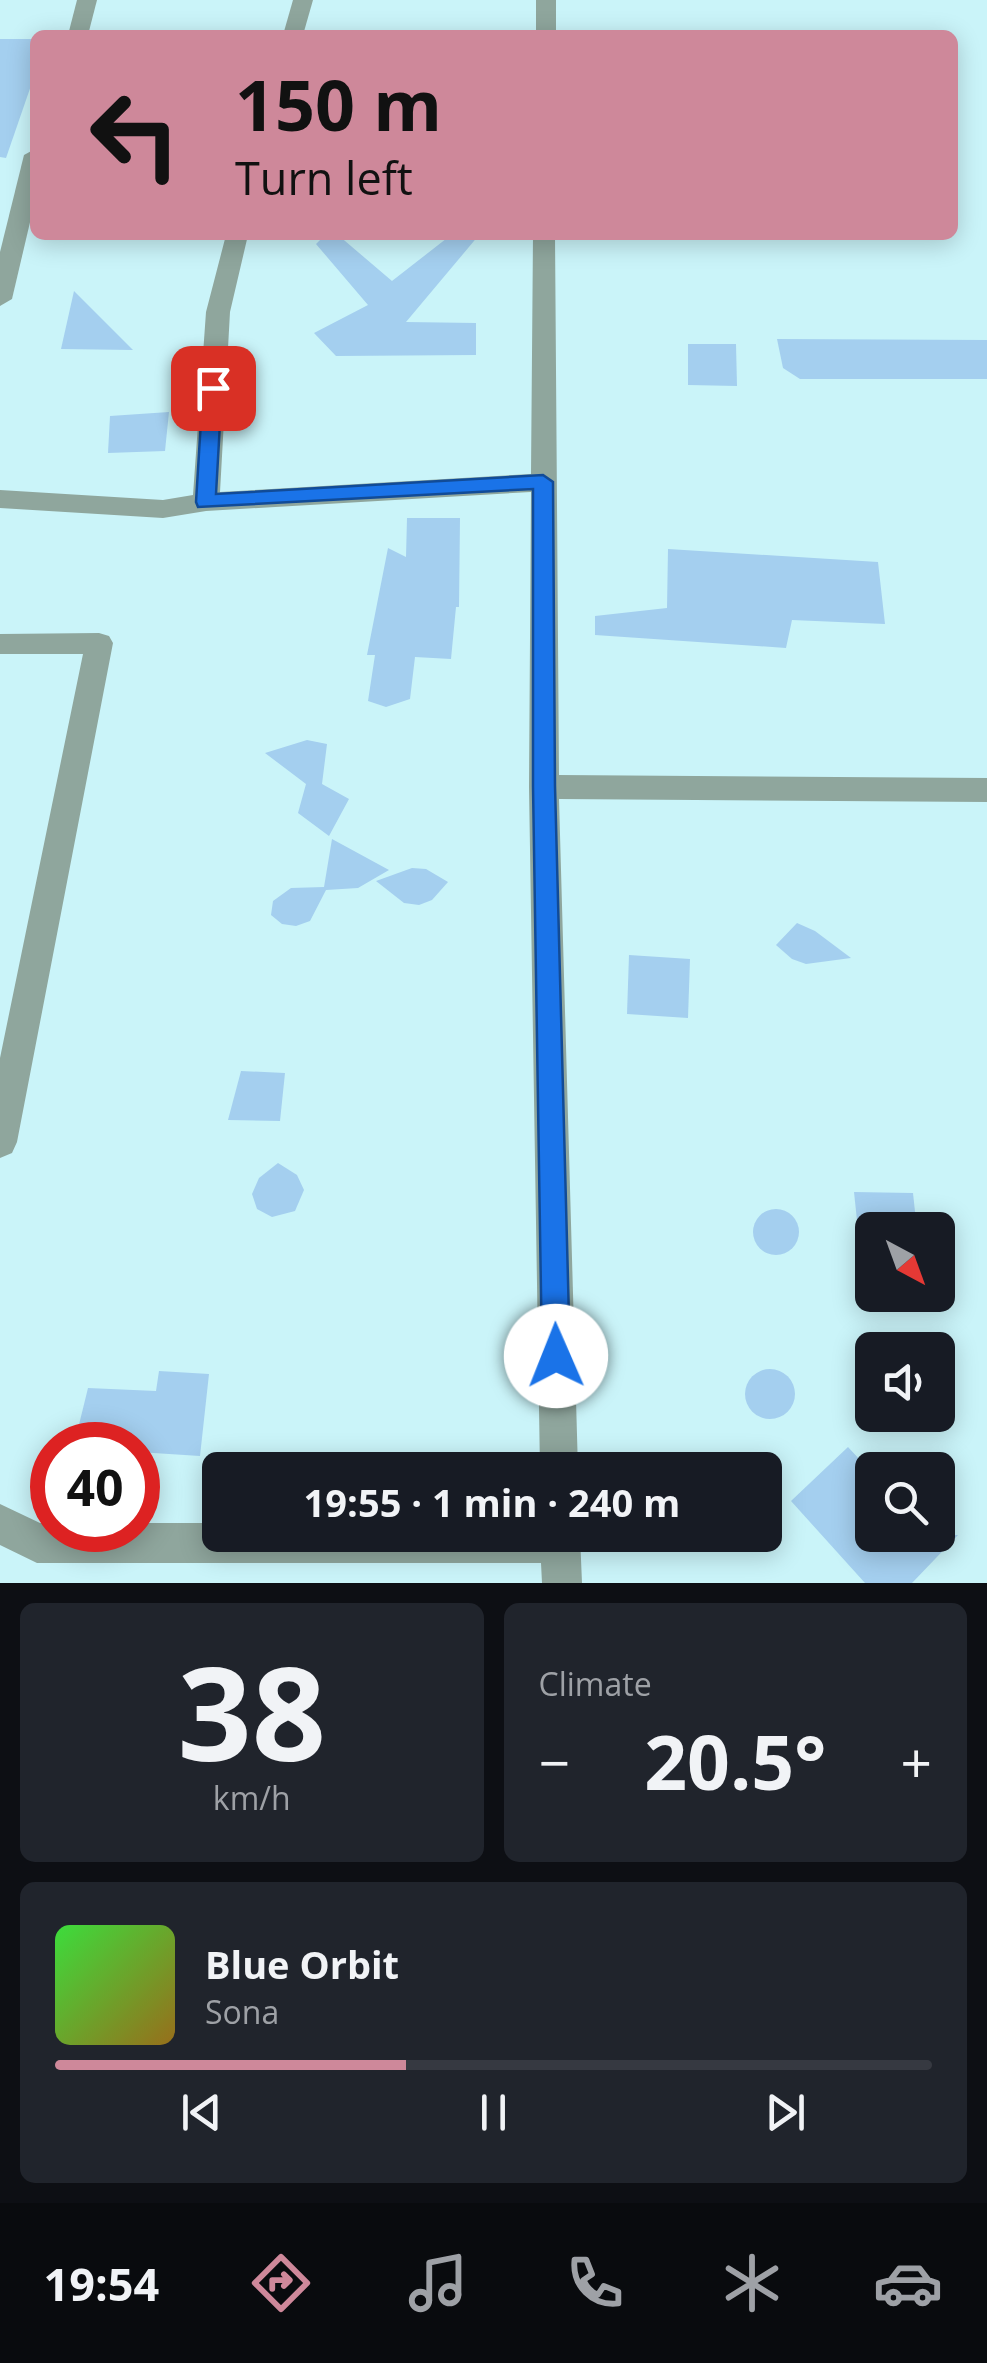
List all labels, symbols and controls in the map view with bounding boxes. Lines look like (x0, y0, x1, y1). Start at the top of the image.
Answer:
text: 150 m (235, 56, 442, 152)
icon: left (70, 70, 200, 200)
text: Turn left (235, 147, 413, 208)
pin (171, 346, 256, 431)
icon: arrive (186, 361, 241, 416)
north arrow (855, 1212, 955, 1312)
map controls (855, 1212, 955, 1552)
position arrow (504, 1304, 608, 1408)
button: sound (855, 1332, 955, 1432)
speed limit sign: 40 (30, 1422, 160, 1552)
button: search (855, 1452, 955, 1552)
text: 19:55 · 1 min · 240 m (304, 1476, 680, 1528)
text: 38 (177, 1622, 326, 1799)
text: Climate (539, 1662, 652, 1705)
text: 20.5° (644, 1710, 826, 1812)
text: − (539, 1724, 570, 1799)
text: + (901, 1724, 932, 1799)
text: km/h (213, 1776, 291, 1819)
text: Blue Orbit (205, 1938, 399, 1990)
text: Sona (205, 1990, 279, 2033)
icon: previous (174, 2085, 229, 2140)
icon: pause (466, 2085, 521, 2140)
icon: next (758, 2085, 813, 2140)
icon: directions (246, 2248, 316, 2318)
icon: music (403, 2248, 473, 2318)
icon: phone (560, 2248, 630, 2318)
icon: climate (717, 2248, 787, 2318)
icon: car (873, 2248, 943, 2318)
text: 19:54 (43, 2253, 159, 2314)

